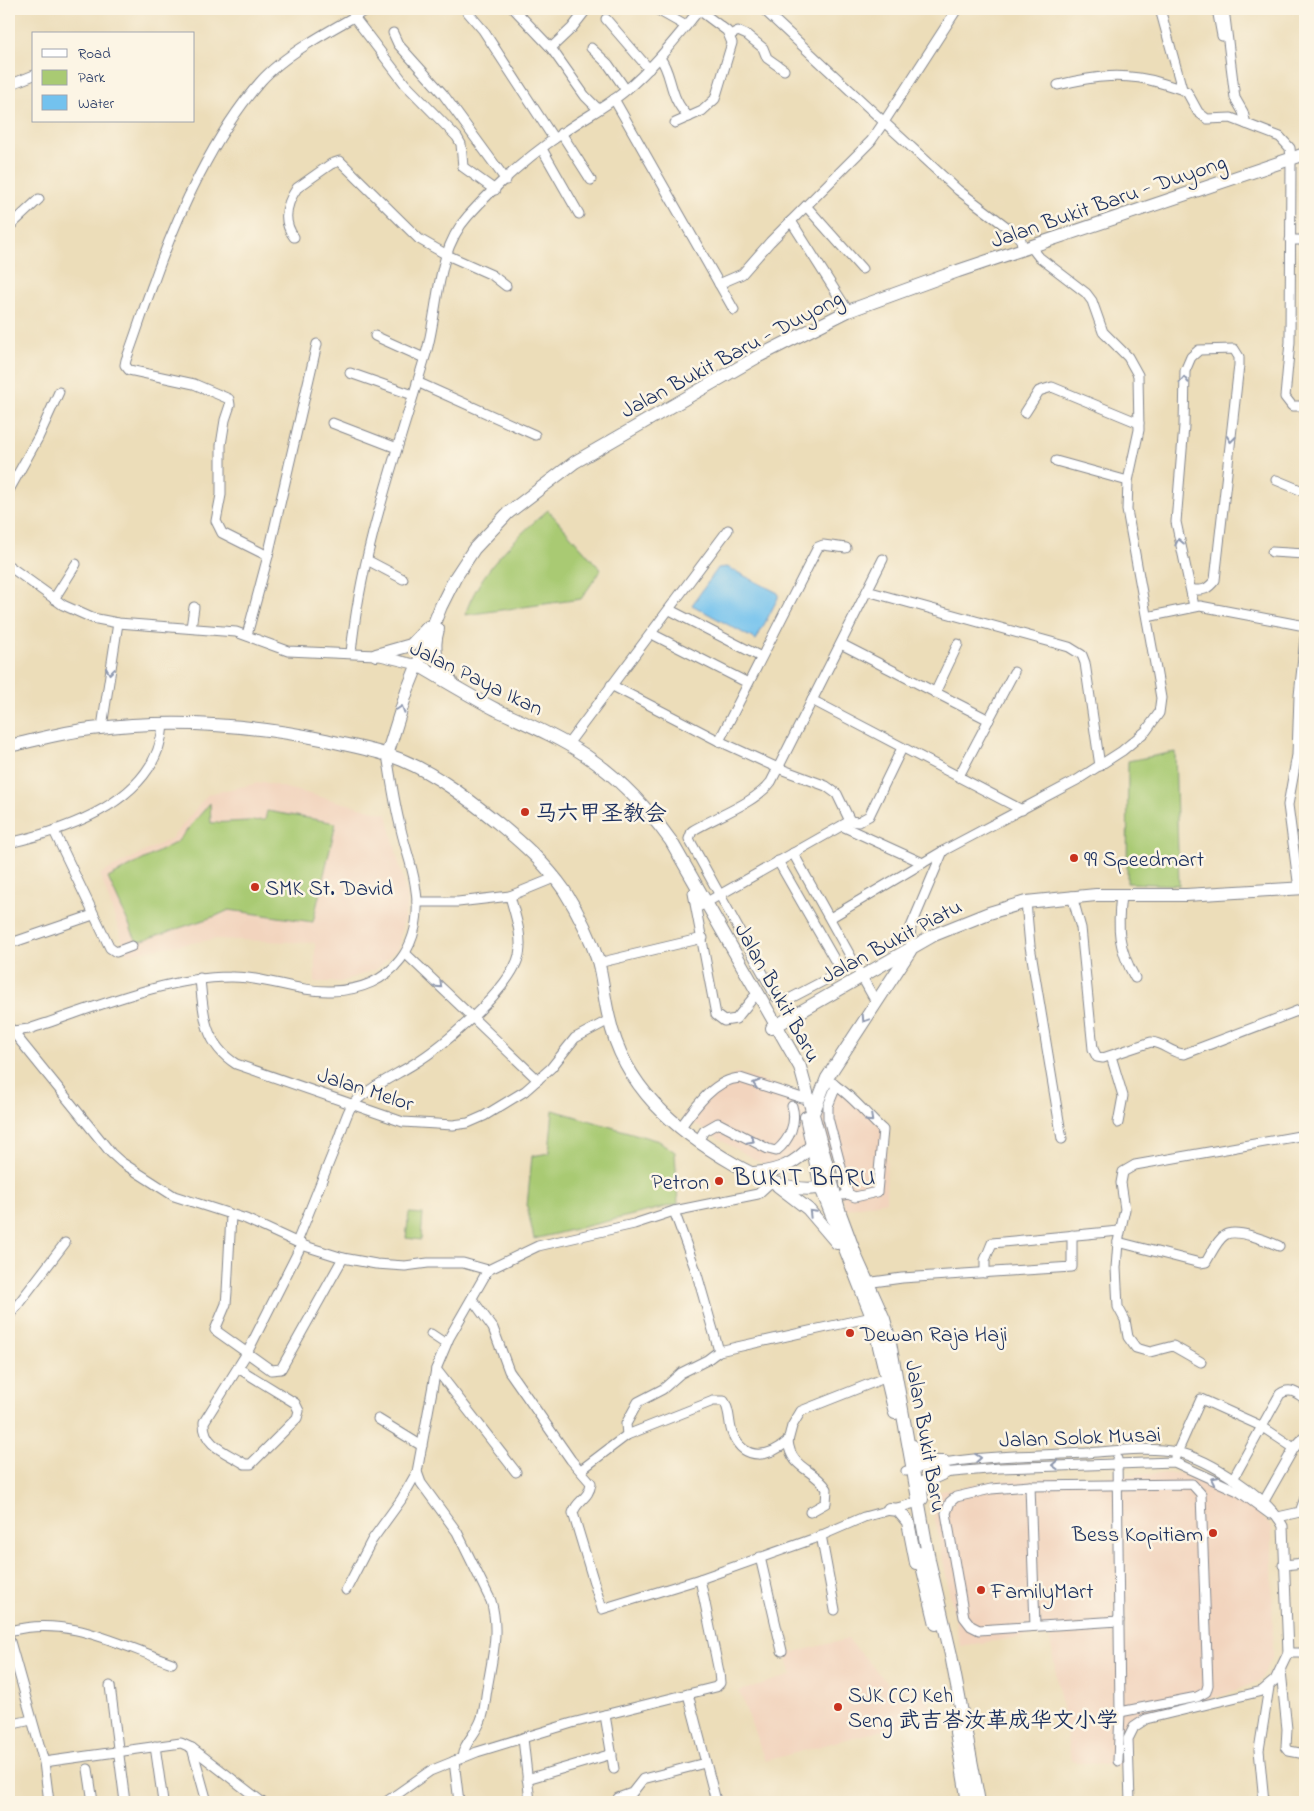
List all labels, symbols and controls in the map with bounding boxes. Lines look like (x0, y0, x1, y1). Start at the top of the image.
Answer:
legend (32, 32, 195, 122)
text: Road (78, 43, 111, 65)
text: Park (78, 67, 106, 89)
text: Water (78, 93, 114, 115)
street label: Jalan Bukit Baru - Duyong (987, 147, 1232, 259)
street label: Jalan Bukit Baru - Duyong (616, 283, 850, 429)
one-way arrow (1179, 376, 1190, 384)
one-way arrow (1226, 435, 1237, 443)
one-way arrow (1174, 537, 1185, 546)
street label: Jalan Paya Ikan (403, 634, 548, 727)
one-way arrow (106, 667, 116, 676)
one-way arrow (396, 706, 406, 714)
place label: 马六甲圣教会 (535, 799, 667, 831)
marker: 马六甲圣教会 (519, 806, 531, 818)
place label: 99 Speedmart (1084, 845, 1205, 877)
marker: 99 Speedmart (1068, 852, 1080, 864)
place label: SMK St. David (265, 874, 393, 906)
marker: SMK St. David (249, 881, 261, 893)
street label: Jalan Bukit Piatu (816, 892, 969, 993)
street label: Jalan Bukit Baru (725, 918, 828, 1069)
one-way arrow (433, 979, 442, 988)
one-way arrow (861, 1013, 871, 1022)
street label: Jalan Melor (313, 1060, 418, 1122)
one-way arrow (752, 1079, 760, 1089)
one-way arrow (865, 1113, 874, 1122)
one-way arrow (746, 1134, 755, 1144)
district label: BUKIT BARU (732, 1161, 877, 1197)
place label: Petron (651, 1168, 709, 1200)
marker: Petron (713, 1175, 725, 1187)
one-way arrow (809, 1210, 818, 1219)
place label: Dewan Raja Haji (859, 1320, 1008, 1352)
marker: Dewan Raja Haji (844, 1327, 856, 1339)
street label: Jalan Bukit Baru (895, 1358, 953, 1515)
street label: Jalan Solok Musai (999, 1420, 1162, 1458)
one-way arrow (974, 1453, 982, 1464)
one-way arrow (1051, 1460, 1059, 1470)
one-way arrow (1210, 1475, 1219, 1486)
place label: Bess Kopitiam (1071, 1520, 1203, 1552)
marker: Bess Kopitiam (1207, 1527, 1219, 1539)
place label: FamilyMart (990, 1577, 1094, 1610)
marker: FamilyMart (975, 1584, 987, 1596)
place label: SJK (C) Keh Seng 武吉峇汝革成华文小学 (848, 1681, 1118, 1739)
marker: SJK (C) Keh Seng 武吉峇汝革成华文小学 (832, 1701, 844, 1713)

